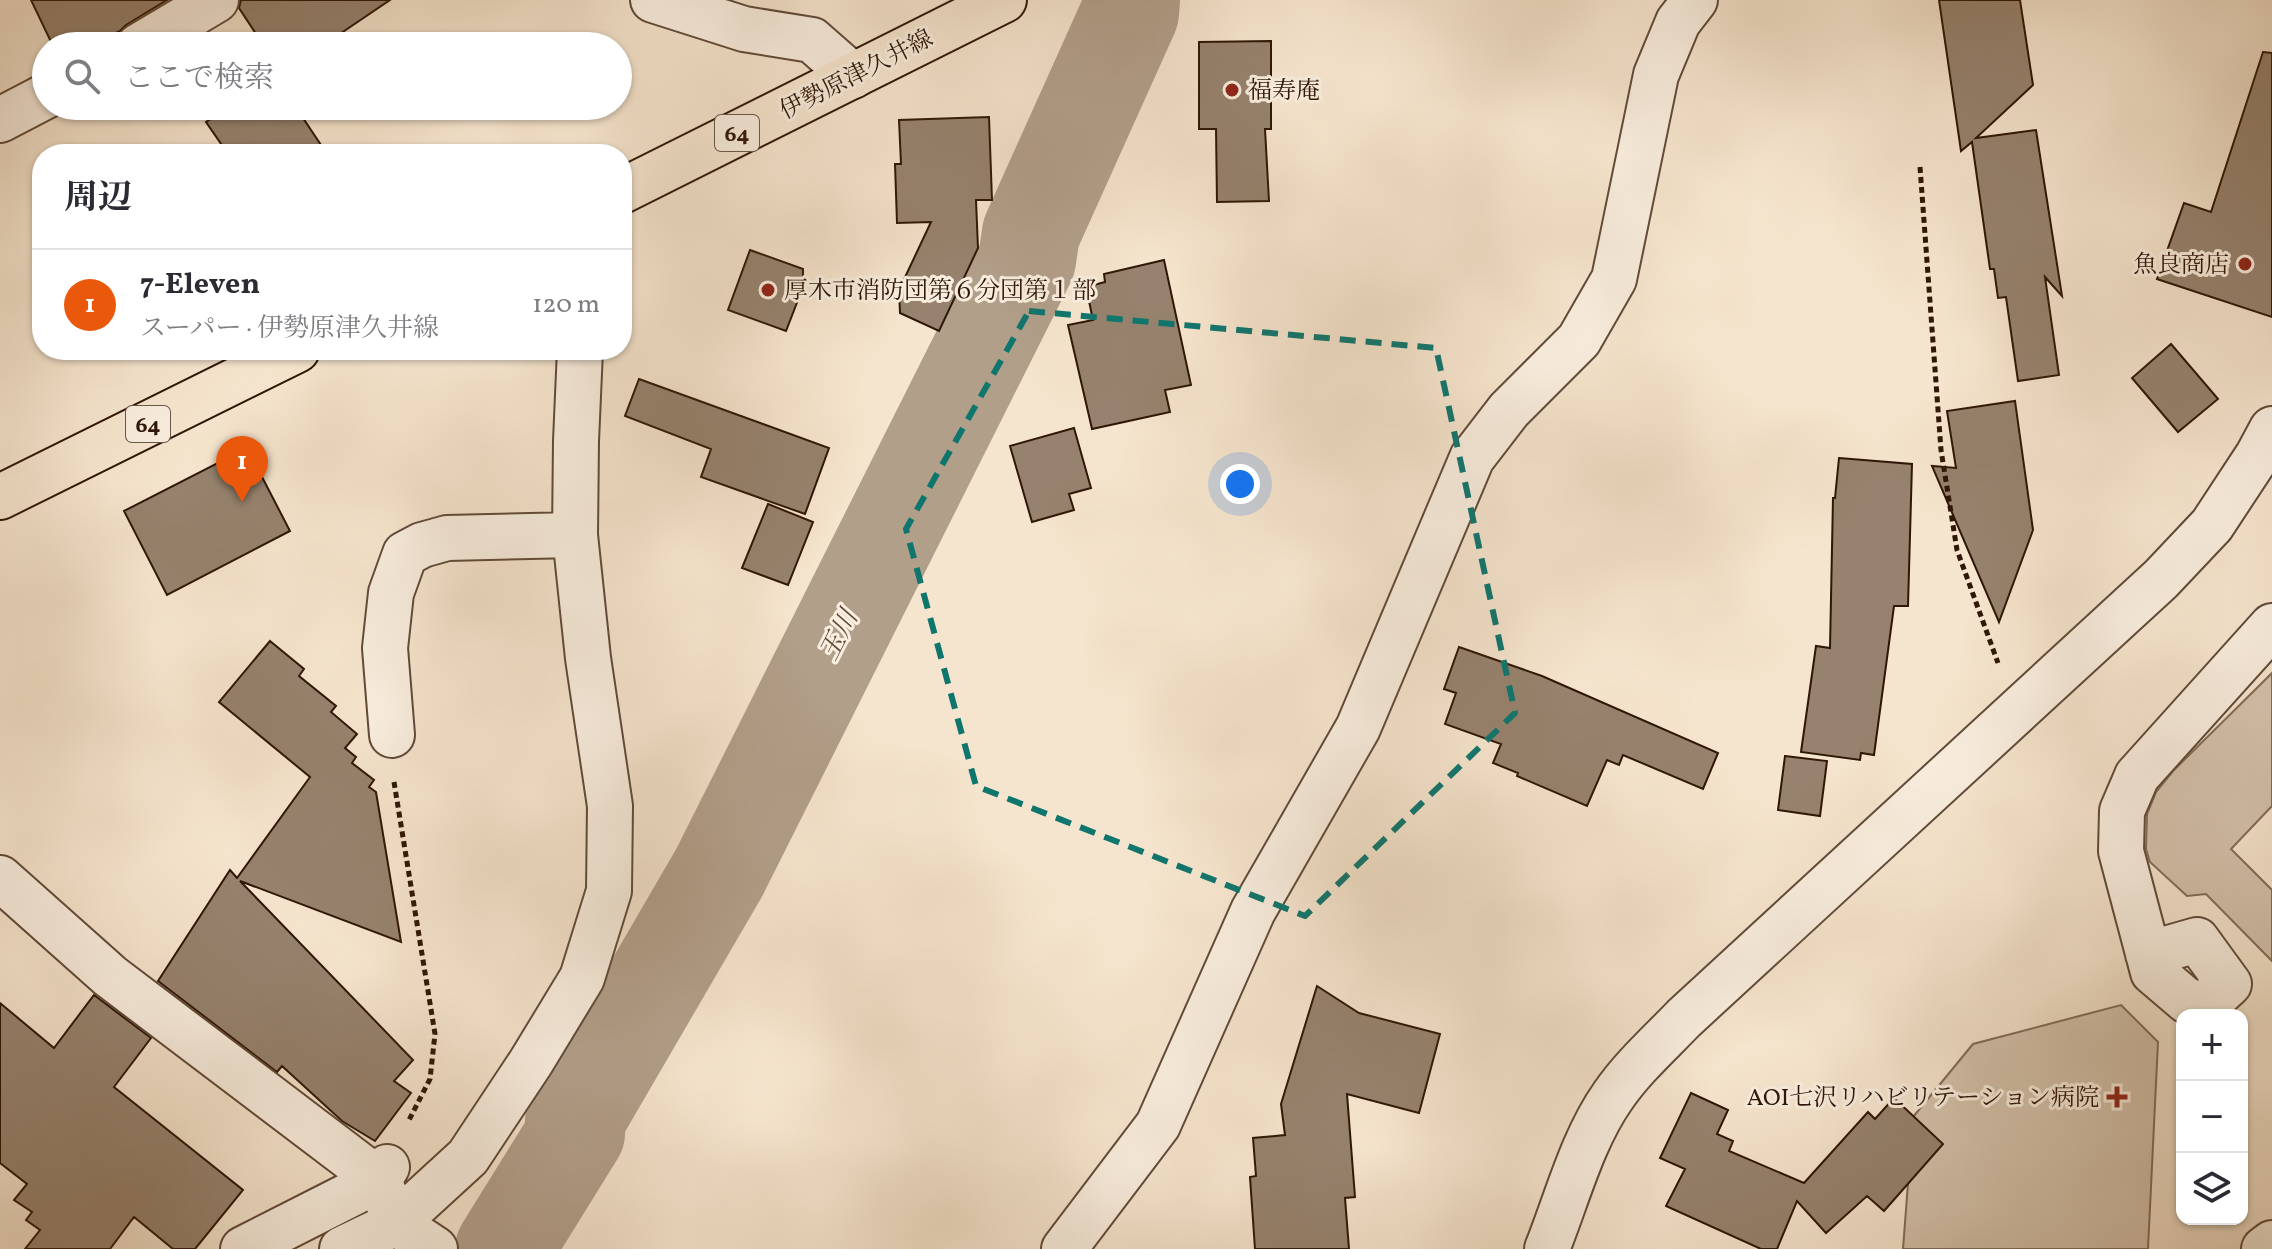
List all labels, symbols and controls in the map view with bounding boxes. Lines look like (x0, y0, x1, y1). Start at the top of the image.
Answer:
street label: 伊勢原津久井線 (774, 22, 939, 129)
search box (32, 32, 632, 120)
icon: search (60, 54, 104, 98)
text: ここで検索 (124, 58, 274, 100)
place label: 福寿庵 (1248, 75, 1320, 109)
marker: 福寿庵 (1223, 81, 1241, 99)
road number: 64 (715, 115, 759, 151)
text: 周辺 (64, 176, 132, 223)
place label: 魚良商店 (2133, 249, 2229, 283)
marker: 魚良商店 (2236, 255, 2254, 273)
text: 7-Eleven (140, 264, 260, 306)
place label: 厚木市消防団第６分団第１部 (784, 275, 1096, 309)
marker: 厚木市消防団第６分団第１部 (759, 281, 777, 299)
text: 1 (85, 287, 95, 323)
text: 120 m (532, 287, 600, 323)
text: スーパー · 伊勢原津久井線 (140, 311, 439, 347)
road number: 64 (126, 406, 170, 442)
pin: 1 (216, 436, 268, 502)
your location (1220, 464, 1260, 504)
water label: 玉川 (812, 602, 869, 667)
map controls (2176, 1009, 2248, 1225)
button: + (2176, 1009, 2248, 1081)
button: − (2176, 1081, 2248, 1153)
place label: AOI七沢リハビリテーション病院 (1747, 1082, 2099, 1116)
marker: AOI七沢リハビリテーション病院 (2106, 1086, 2128, 1108)
button: layers (2176, 1153, 2248, 1225)

